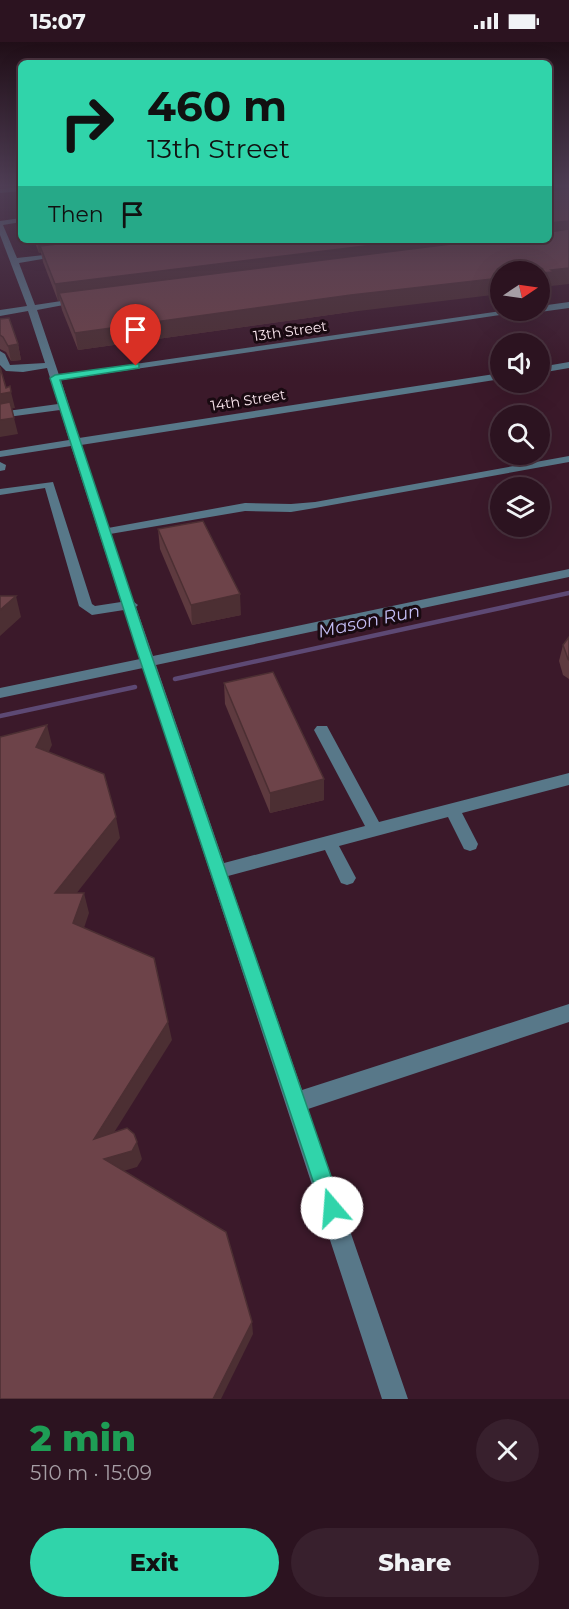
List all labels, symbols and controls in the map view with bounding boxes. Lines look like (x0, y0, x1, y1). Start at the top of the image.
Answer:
text: 15:07 (30, 8, 86, 35)
text: 460 m (147, 80, 287, 132)
icon: right (48, 84, 126, 162)
text: 13th Street (147, 132, 290, 165)
icon: arrive (116, 198, 149, 231)
text: Then (48, 201, 104, 228)
north arrow (490, 261, 550, 321)
map controls (490, 261, 550, 537)
pin (110, 304, 161, 366)
icon: arrive (119, 313, 152, 346)
street label: 13th Street (252, 317, 328, 345)
button: sound (490, 333, 550, 393)
street label: 14th Street (209, 385, 287, 415)
button: search (490, 405, 550, 465)
button: layers (490, 477, 550, 537)
water label: Mason Run (316, 599, 422, 643)
position arrow (300, 1176, 364, 1240)
text: 2 min (30, 1416, 136, 1460)
button: close (476, 1419, 539, 1482)
text: 510 m · 15:09 (30, 1461, 152, 1485)
button: Exit (30, 1528, 279, 1597)
button: Share (291, 1528, 539, 1597)

